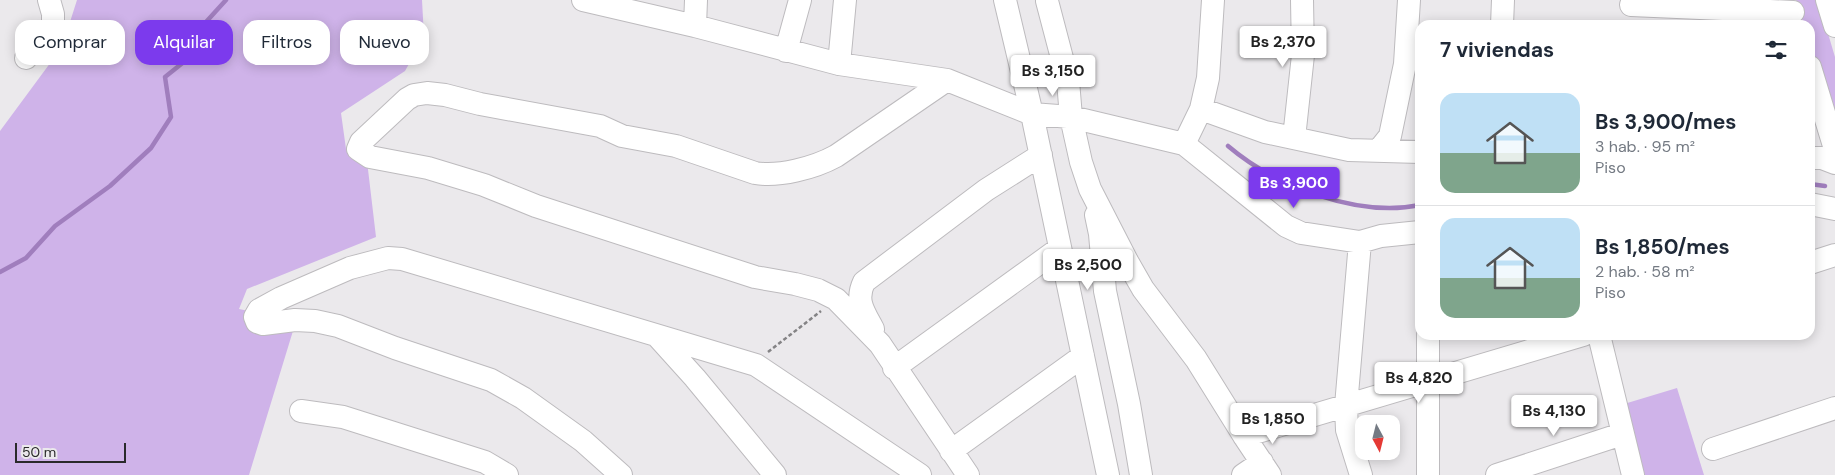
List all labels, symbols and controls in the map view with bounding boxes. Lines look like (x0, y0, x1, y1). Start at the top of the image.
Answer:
chip: Comprar (15, 20, 125, 65)
chip: Alquilar (135, 20, 233, 65)
chip: Filtros (243, 20, 330, 65)
chip: Nuevo (340, 20, 429, 65)
pin: Bs 2,370 (1231, 26, 1335, 68)
text: Bs 2,370 (1251, 31, 1315, 52)
text: 7 viviendas (1440, 36, 1554, 64)
icon: filters (1762, 36, 1790, 64)
pin: Bs 3,150 (1001, 54, 1105, 97)
text: Bs 3,150 (1021, 60, 1085, 81)
text: Bs 3,900/mes (1595, 108, 1737, 136)
icon: home (1480, 113, 1540, 173)
text: 3 hab. · 95 m² (1595, 136, 1695, 157)
text: Piso (1595, 157, 1626, 178)
pin: Bs 3,900 (1242, 166, 1346, 209)
text: Bs 3,900 (1260, 172, 1328, 193)
text: Bs 1,850/mes (1595, 233, 1730, 261)
icon: home (1480, 238, 1540, 298)
pin: Bs 2,500 (1036, 248, 1140, 291)
text: Bs 2,500 (1054, 254, 1122, 275)
text: 2 hab. · 58 m² (1595, 261, 1695, 282)
text: Piso (1595, 282, 1626, 303)
pin: Bs 4,820 (1367, 362, 1471, 404)
text: Bs 4,820 (1385, 367, 1453, 388)
pin: Bs 4,130 (1502, 394, 1606, 437)
text: Bs 4,130 (1522, 400, 1586, 421)
pin: Bs 1,850 (1221, 402, 1325, 445)
text: Bs 1,850 (1241, 408, 1305, 429)
north arrow (1355, 415, 1400, 460)
map controls (1355, 415, 1400, 460)
scale bar (15, 440, 126, 463)
text: 50 m (22, 443, 56, 461)

